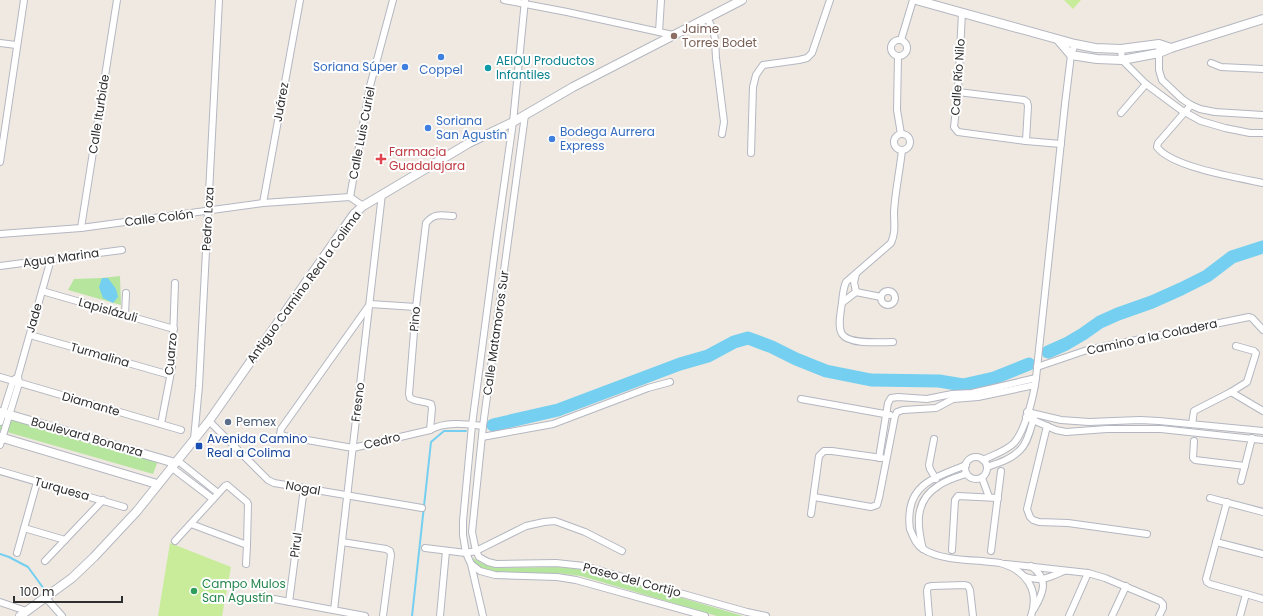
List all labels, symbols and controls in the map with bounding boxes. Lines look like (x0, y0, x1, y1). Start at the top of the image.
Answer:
place label: Jaime Torres Bodet (682, 20, 757, 51)
marker: Jaime Torres Bodet (669, 31, 679, 41)
street label: Calle Río Nilo (946, 38, 969, 116)
marker: Coppel (436, 52, 446, 62)
place label: AEIOU Productos Infantiles (496, 52, 594, 83)
place label: Soriana Súper (313, 58, 398, 75)
place label: Coppel (419, 61, 463, 78)
marker: Soriana Súper (400, 62, 410, 72)
marker: AEIOU Productos Infantiles (483, 63, 493, 73)
street label: Calle Iturbide (84, 73, 113, 155)
street label: Juárez (269, 81, 292, 123)
street label: Calle Luis Curiel (344, 85, 379, 181)
place label: Soriana San Agustín (436, 112, 507, 143)
marker: Soriana San Agustín (423, 123, 433, 133)
place label: Bodega Aurrera Express (560, 123, 655, 154)
marker: Bodega Aurrera Express (547, 134, 557, 144)
place label: Farmacia Guadalajara (389, 143, 465, 174)
marker: Farmacia Guadalajara (376, 154, 386, 164)
street label: Pedro Loza (197, 186, 218, 252)
street label: Calle Colón (124, 205, 194, 230)
street label: Antiguo Camino Real a Colima (242, 207, 365, 366)
street label: Agua Marina (22, 244, 100, 271)
street label: Calle Matamoros Sur (478, 269, 513, 396)
street label: Lapislázuli (77, 293, 140, 326)
street label: Jade (21, 301, 46, 335)
street label: Pino (405, 305, 424, 332)
street label: Camino a la Coladera (1085, 314, 1219, 359)
street label: Cuarzo (160, 332, 181, 376)
street label: Turmalina (69, 338, 132, 371)
street label: Fresno (347, 381, 368, 423)
street label: Diamante (60, 387, 122, 420)
street label: Boulevard Bonanza (29, 412, 145, 461)
place label: Pemex (236, 413, 276, 430)
marker: Pemex (223, 417, 233, 427)
street label: Cedro (362, 428, 402, 453)
place label: Avenida Camino Real a Colima (207, 430, 308, 461)
marker: Avenida Camino Real a Colima (194, 441, 204, 451)
street label: Turquesa (33, 473, 92, 504)
street label: Nogal (284, 476, 322, 499)
street label: Pirul (285, 531, 306, 558)
street label: Paseo del Cortijo (581, 558, 683, 601)
place label: Campo Mulos San Agustín (202, 575, 286, 606)
scale bar (14, 578, 122, 604)
text: 100 m (20, 583, 54, 600)
marker: Campo Mulos San Agustín (189, 586, 199, 596)

